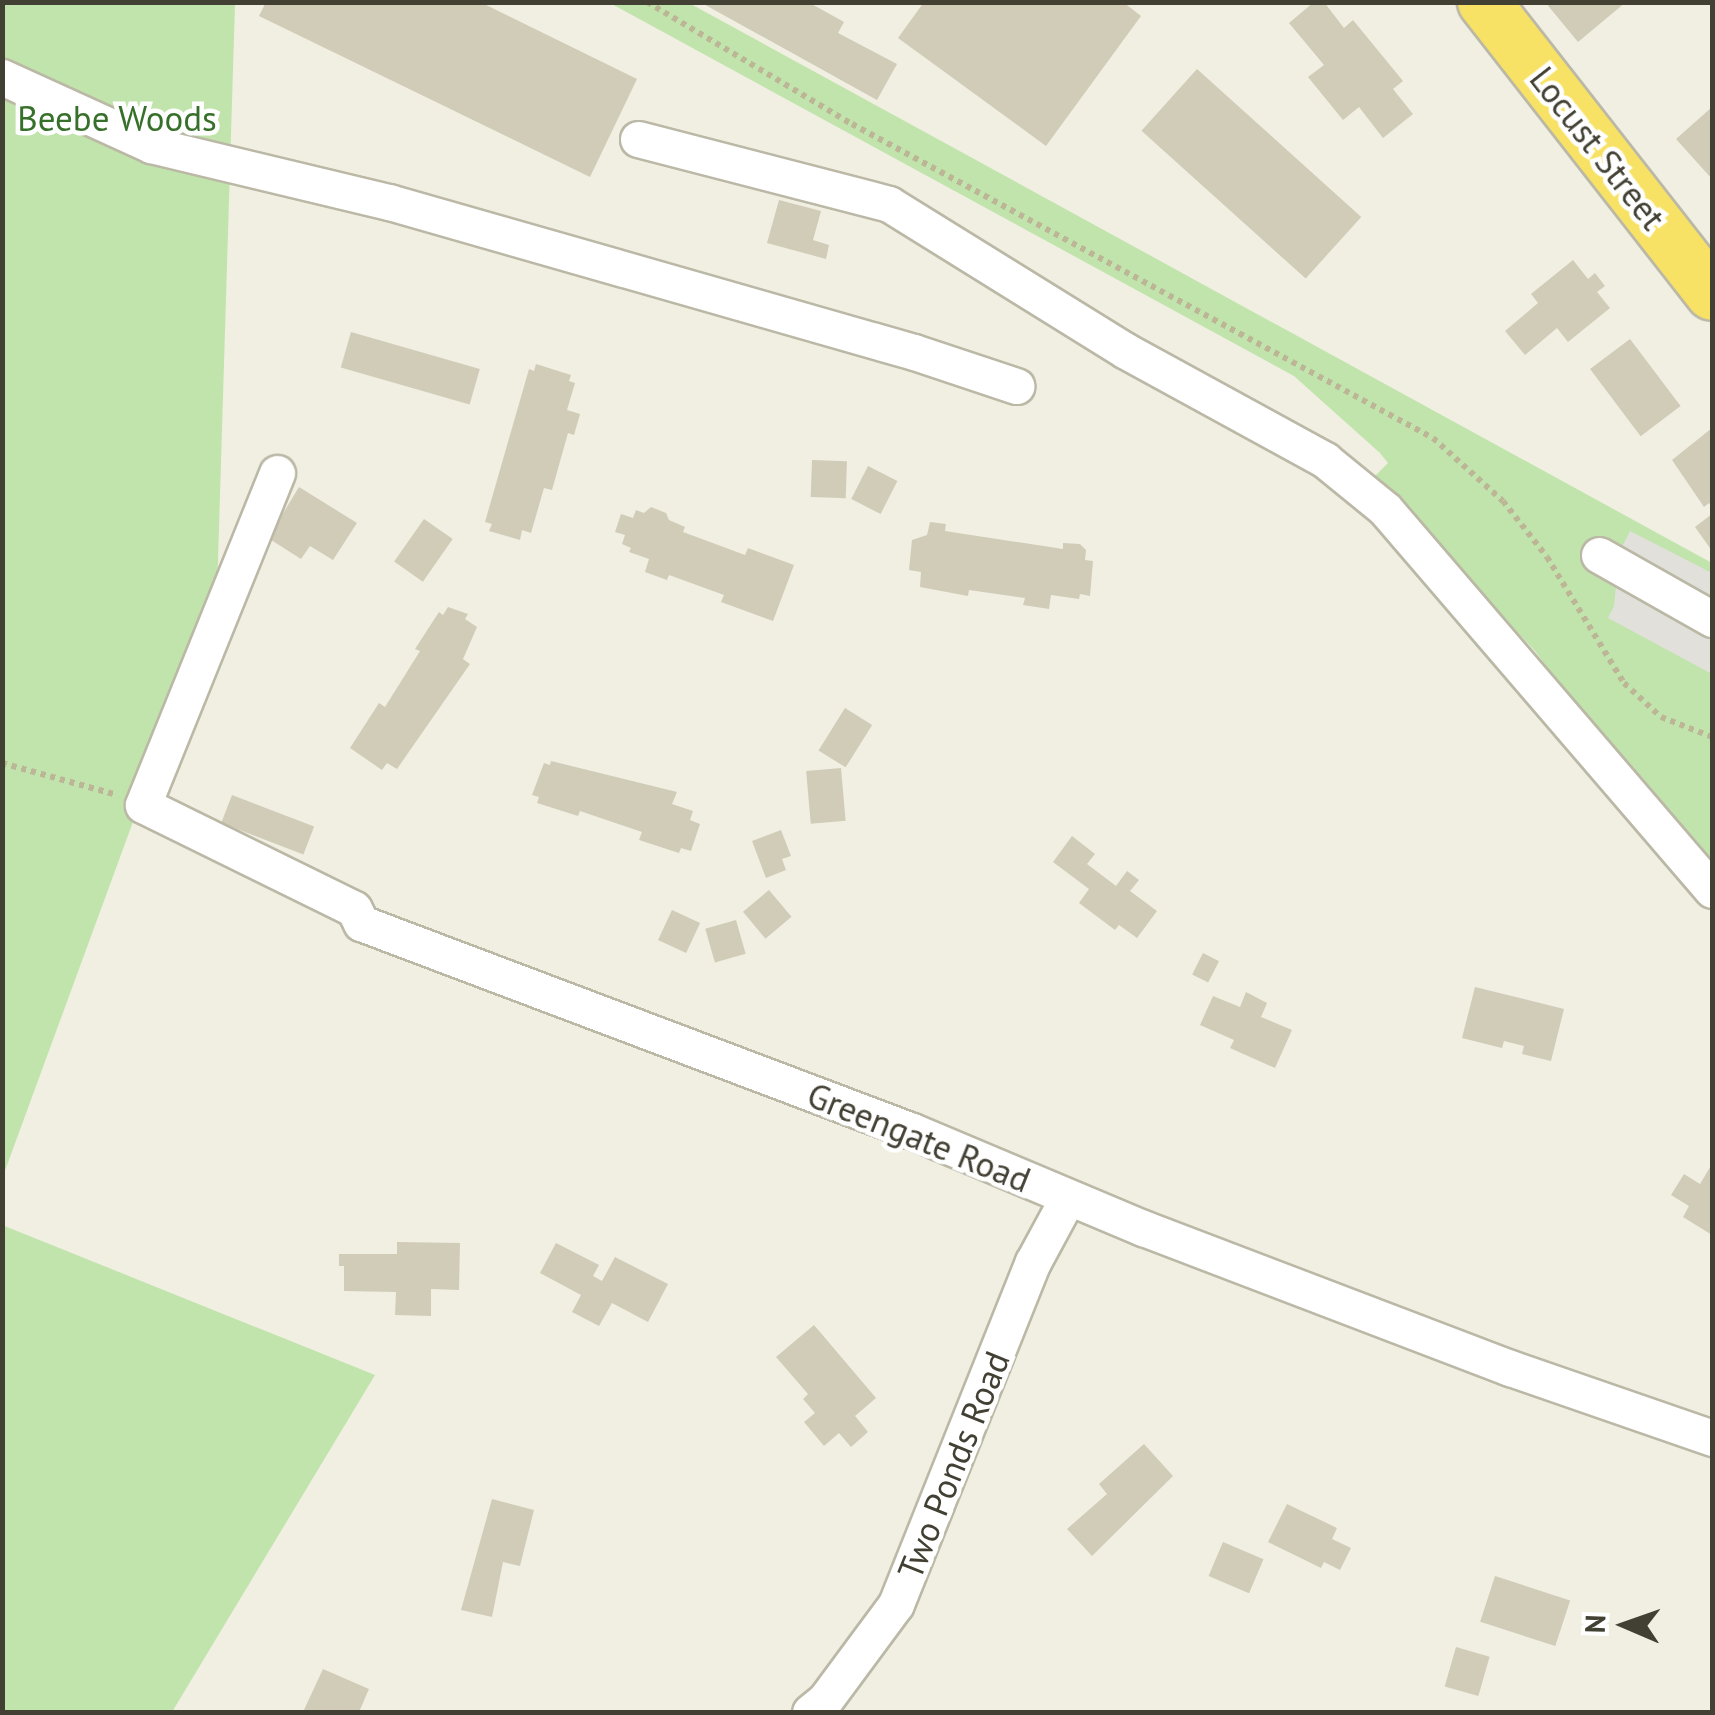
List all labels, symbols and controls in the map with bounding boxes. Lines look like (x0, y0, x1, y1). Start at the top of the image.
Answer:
street label: Locust Street (1521, 58, 1675, 238)
park label: Beebe Woods (17, 97, 217, 139)
street label: Greengate Road (801, 1073, 1037, 1201)
street label: Two Ponds Road (888, 1345, 1018, 1585)
north arrow (1575, 1575, 1675, 1675)
text: N (1576, 1614, 1613, 1634)

